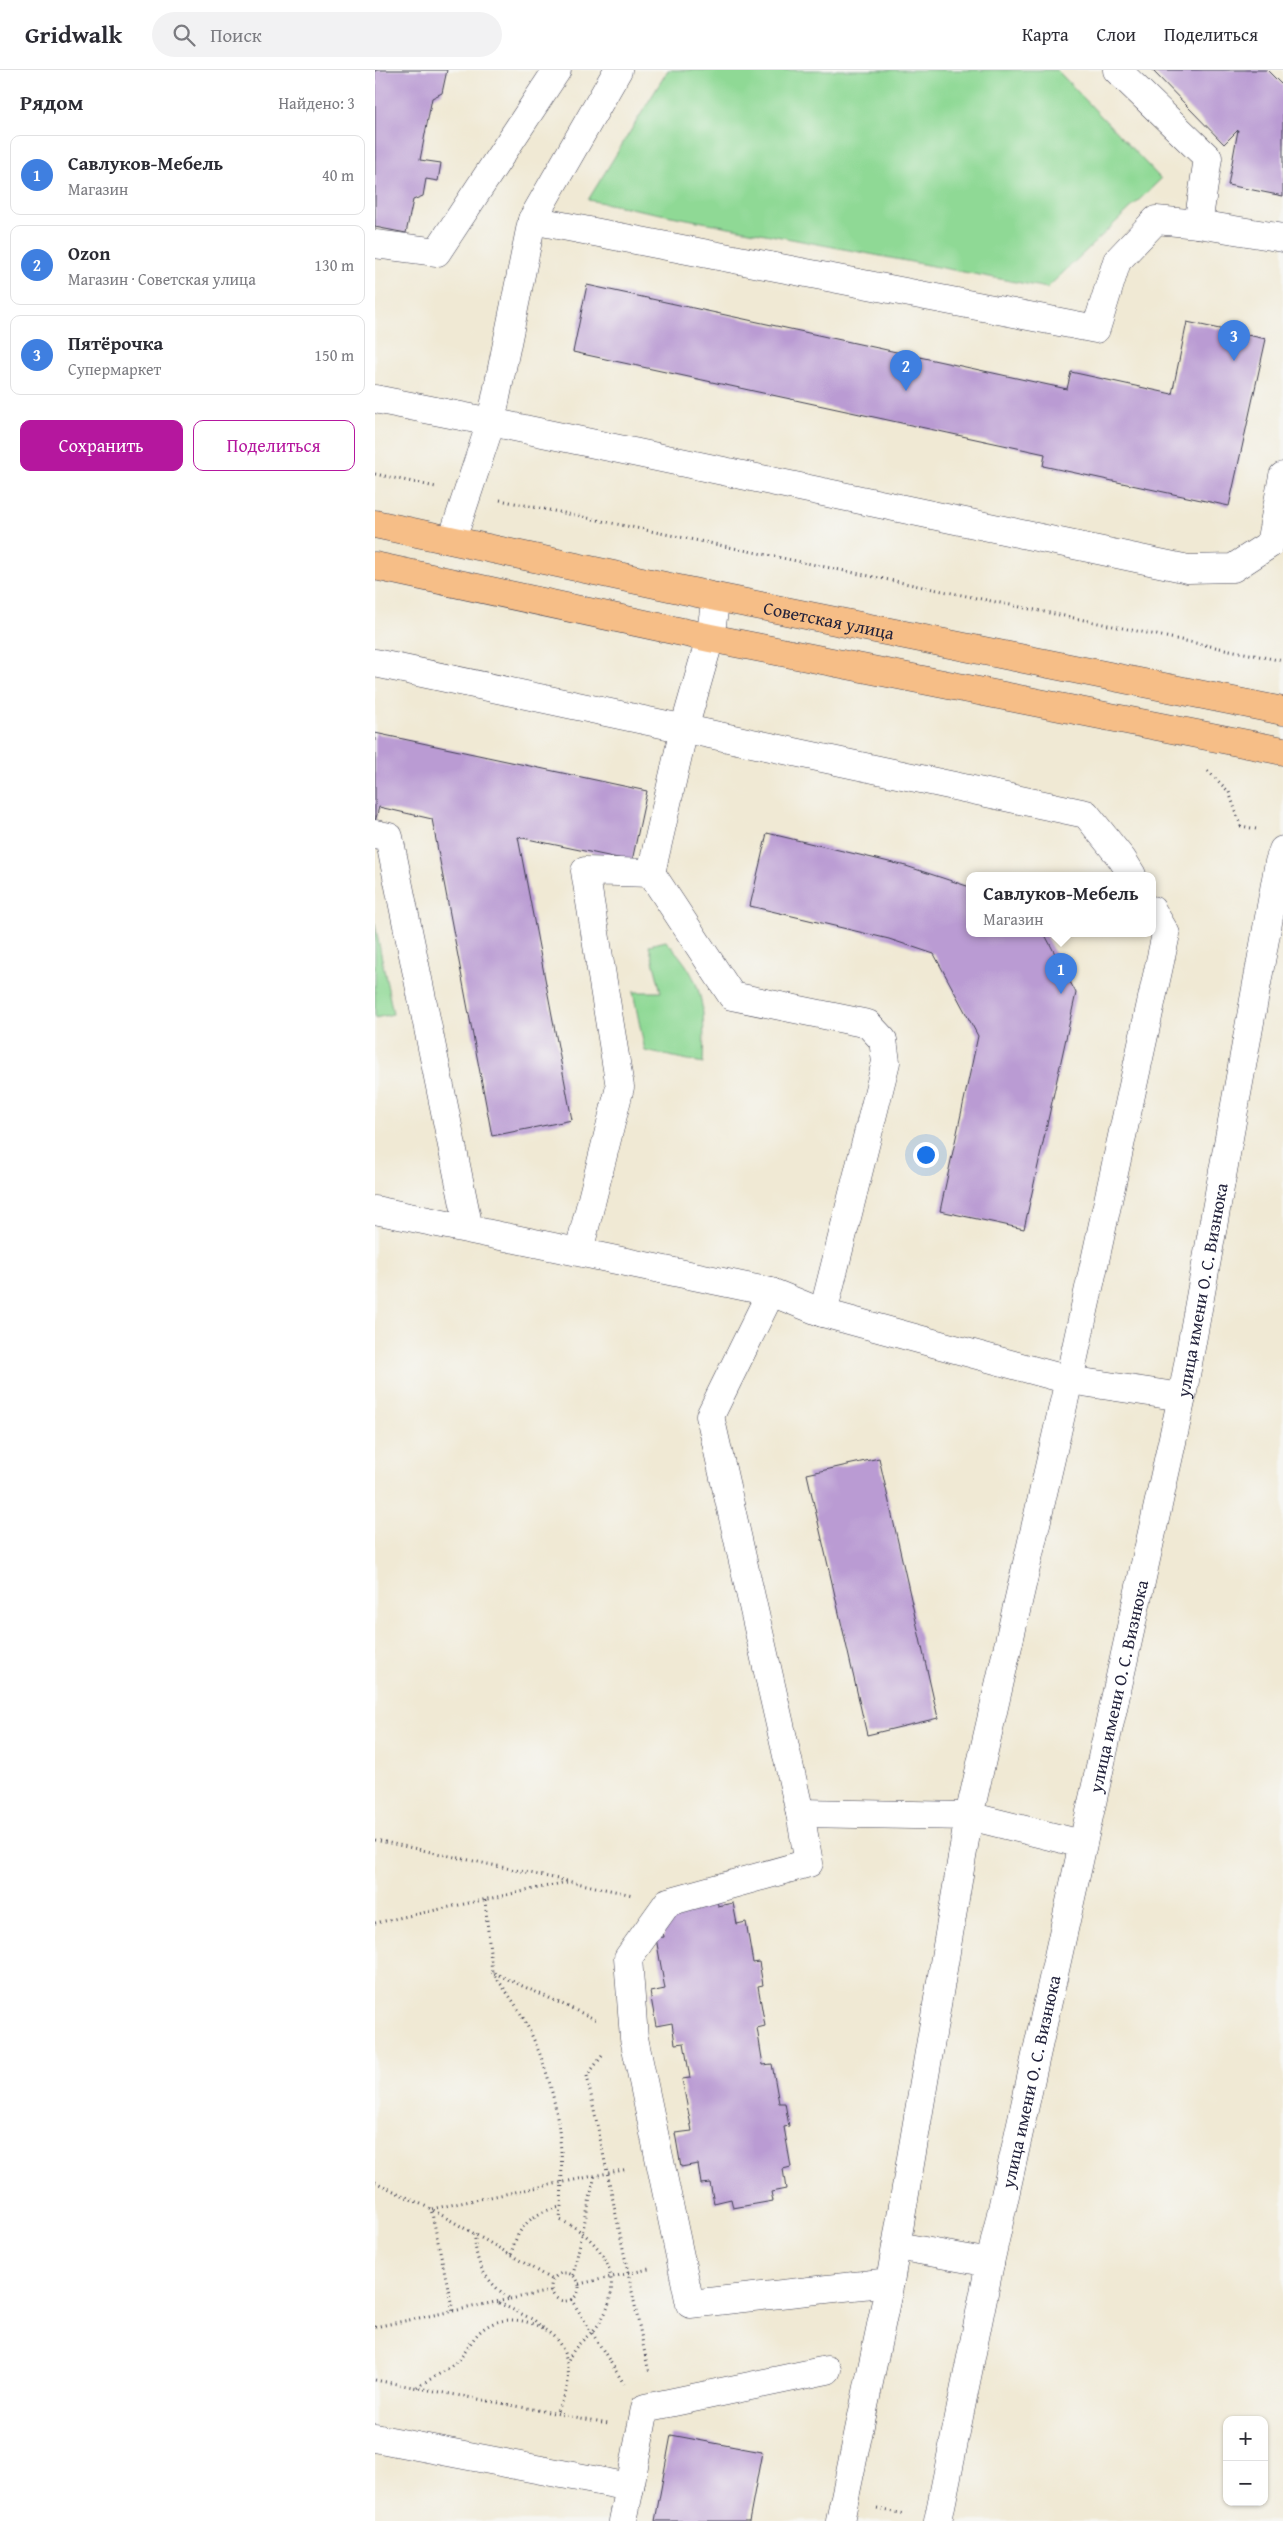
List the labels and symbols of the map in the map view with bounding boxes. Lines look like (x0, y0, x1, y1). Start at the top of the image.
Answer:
pin: 3 (1218, 320, 1250, 361)
pin: 2 (890, 350, 922, 391)
street label: Советская улица (761, 593, 897, 646)
pin: 1 (1045, 953, 1077, 994)
your location (913, 1142, 939, 1168)
street label: улица имени О. С. Визнюка (1169, 1180, 1234, 1400)
street label: улица имени О. С. Визнюка (1081, 1577, 1155, 1796)
street label: улица имени О. С. Визнюка (993, 1972, 1067, 2192)

